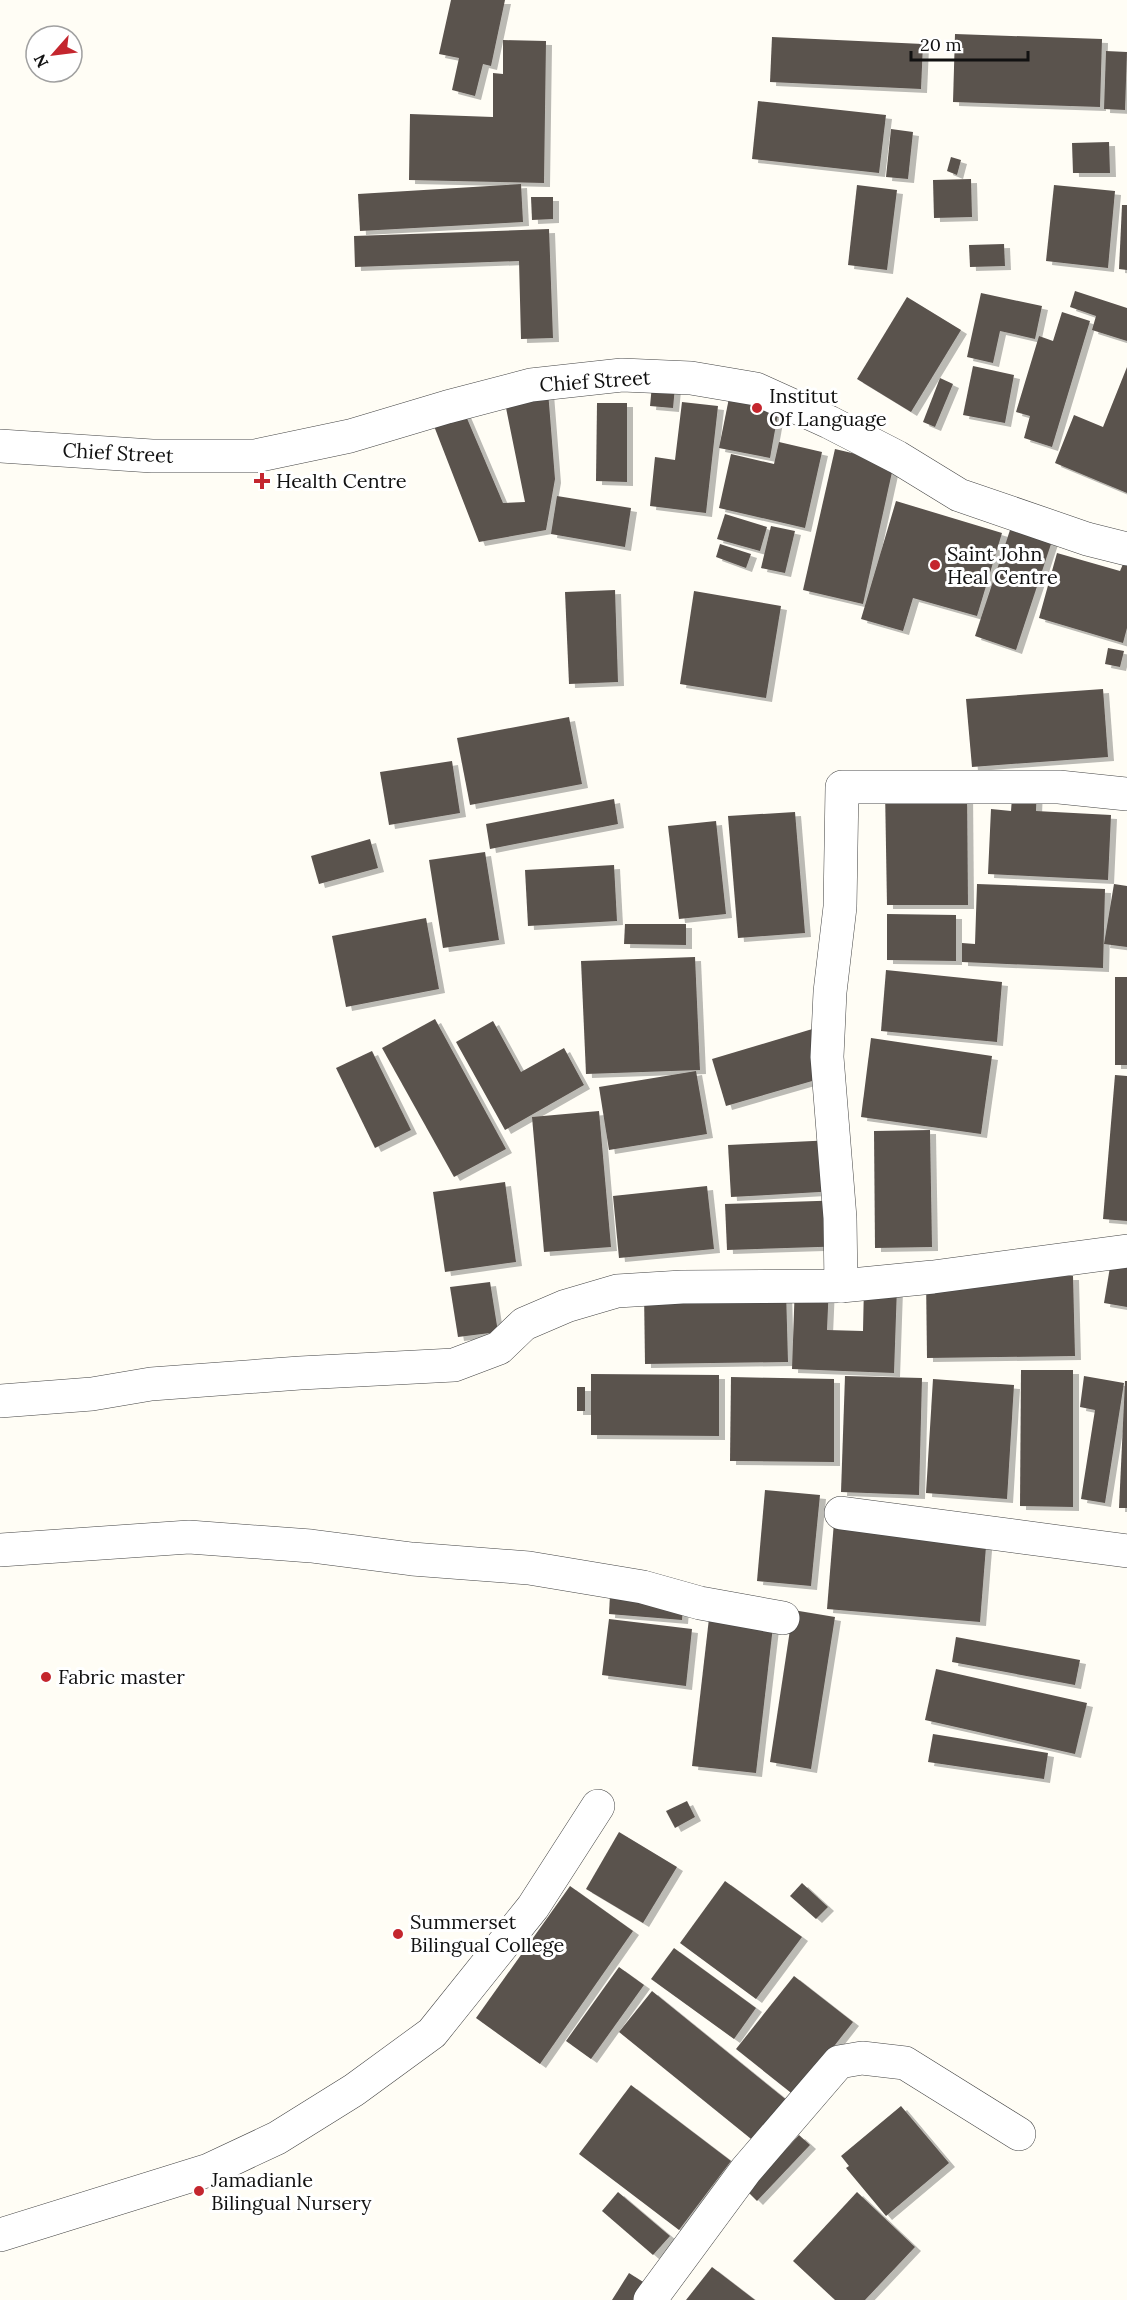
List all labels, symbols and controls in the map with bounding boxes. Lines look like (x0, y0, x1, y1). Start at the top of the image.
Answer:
north arrow (24, 24, 84, 84)
scale bar (911, 24, 1028, 62)
text: 20 m (920, 33, 962, 56)
text: N (29, 51, 52, 71)
street label: Chief Street (539, 364, 652, 397)
place label: Institut Of Language (769, 383, 887, 431)
marker: Institut Of Language (750, 401, 764, 415)
street label: Chief Street (62, 437, 174, 468)
place label: Health Centre (276, 468, 407, 493)
marker: Health Centre (253, 472, 271, 490)
place label: Saint John Heal Centre (947, 541, 1058, 589)
marker: Saint John Heal Centre (928, 558, 942, 572)
place label: Fabric master (58, 1664, 185, 1689)
marker: Fabric master (39, 1670, 53, 1684)
place label: Summerset Bilingual College (410, 1909, 564, 1957)
marker: Summerset Bilingual College (391, 1927, 405, 1941)
place label: Jamadianle Bilingual Nursery (210, 2167, 372, 2215)
marker: Jamadianle Bilingual Nursery (192, 2184, 206, 2198)

